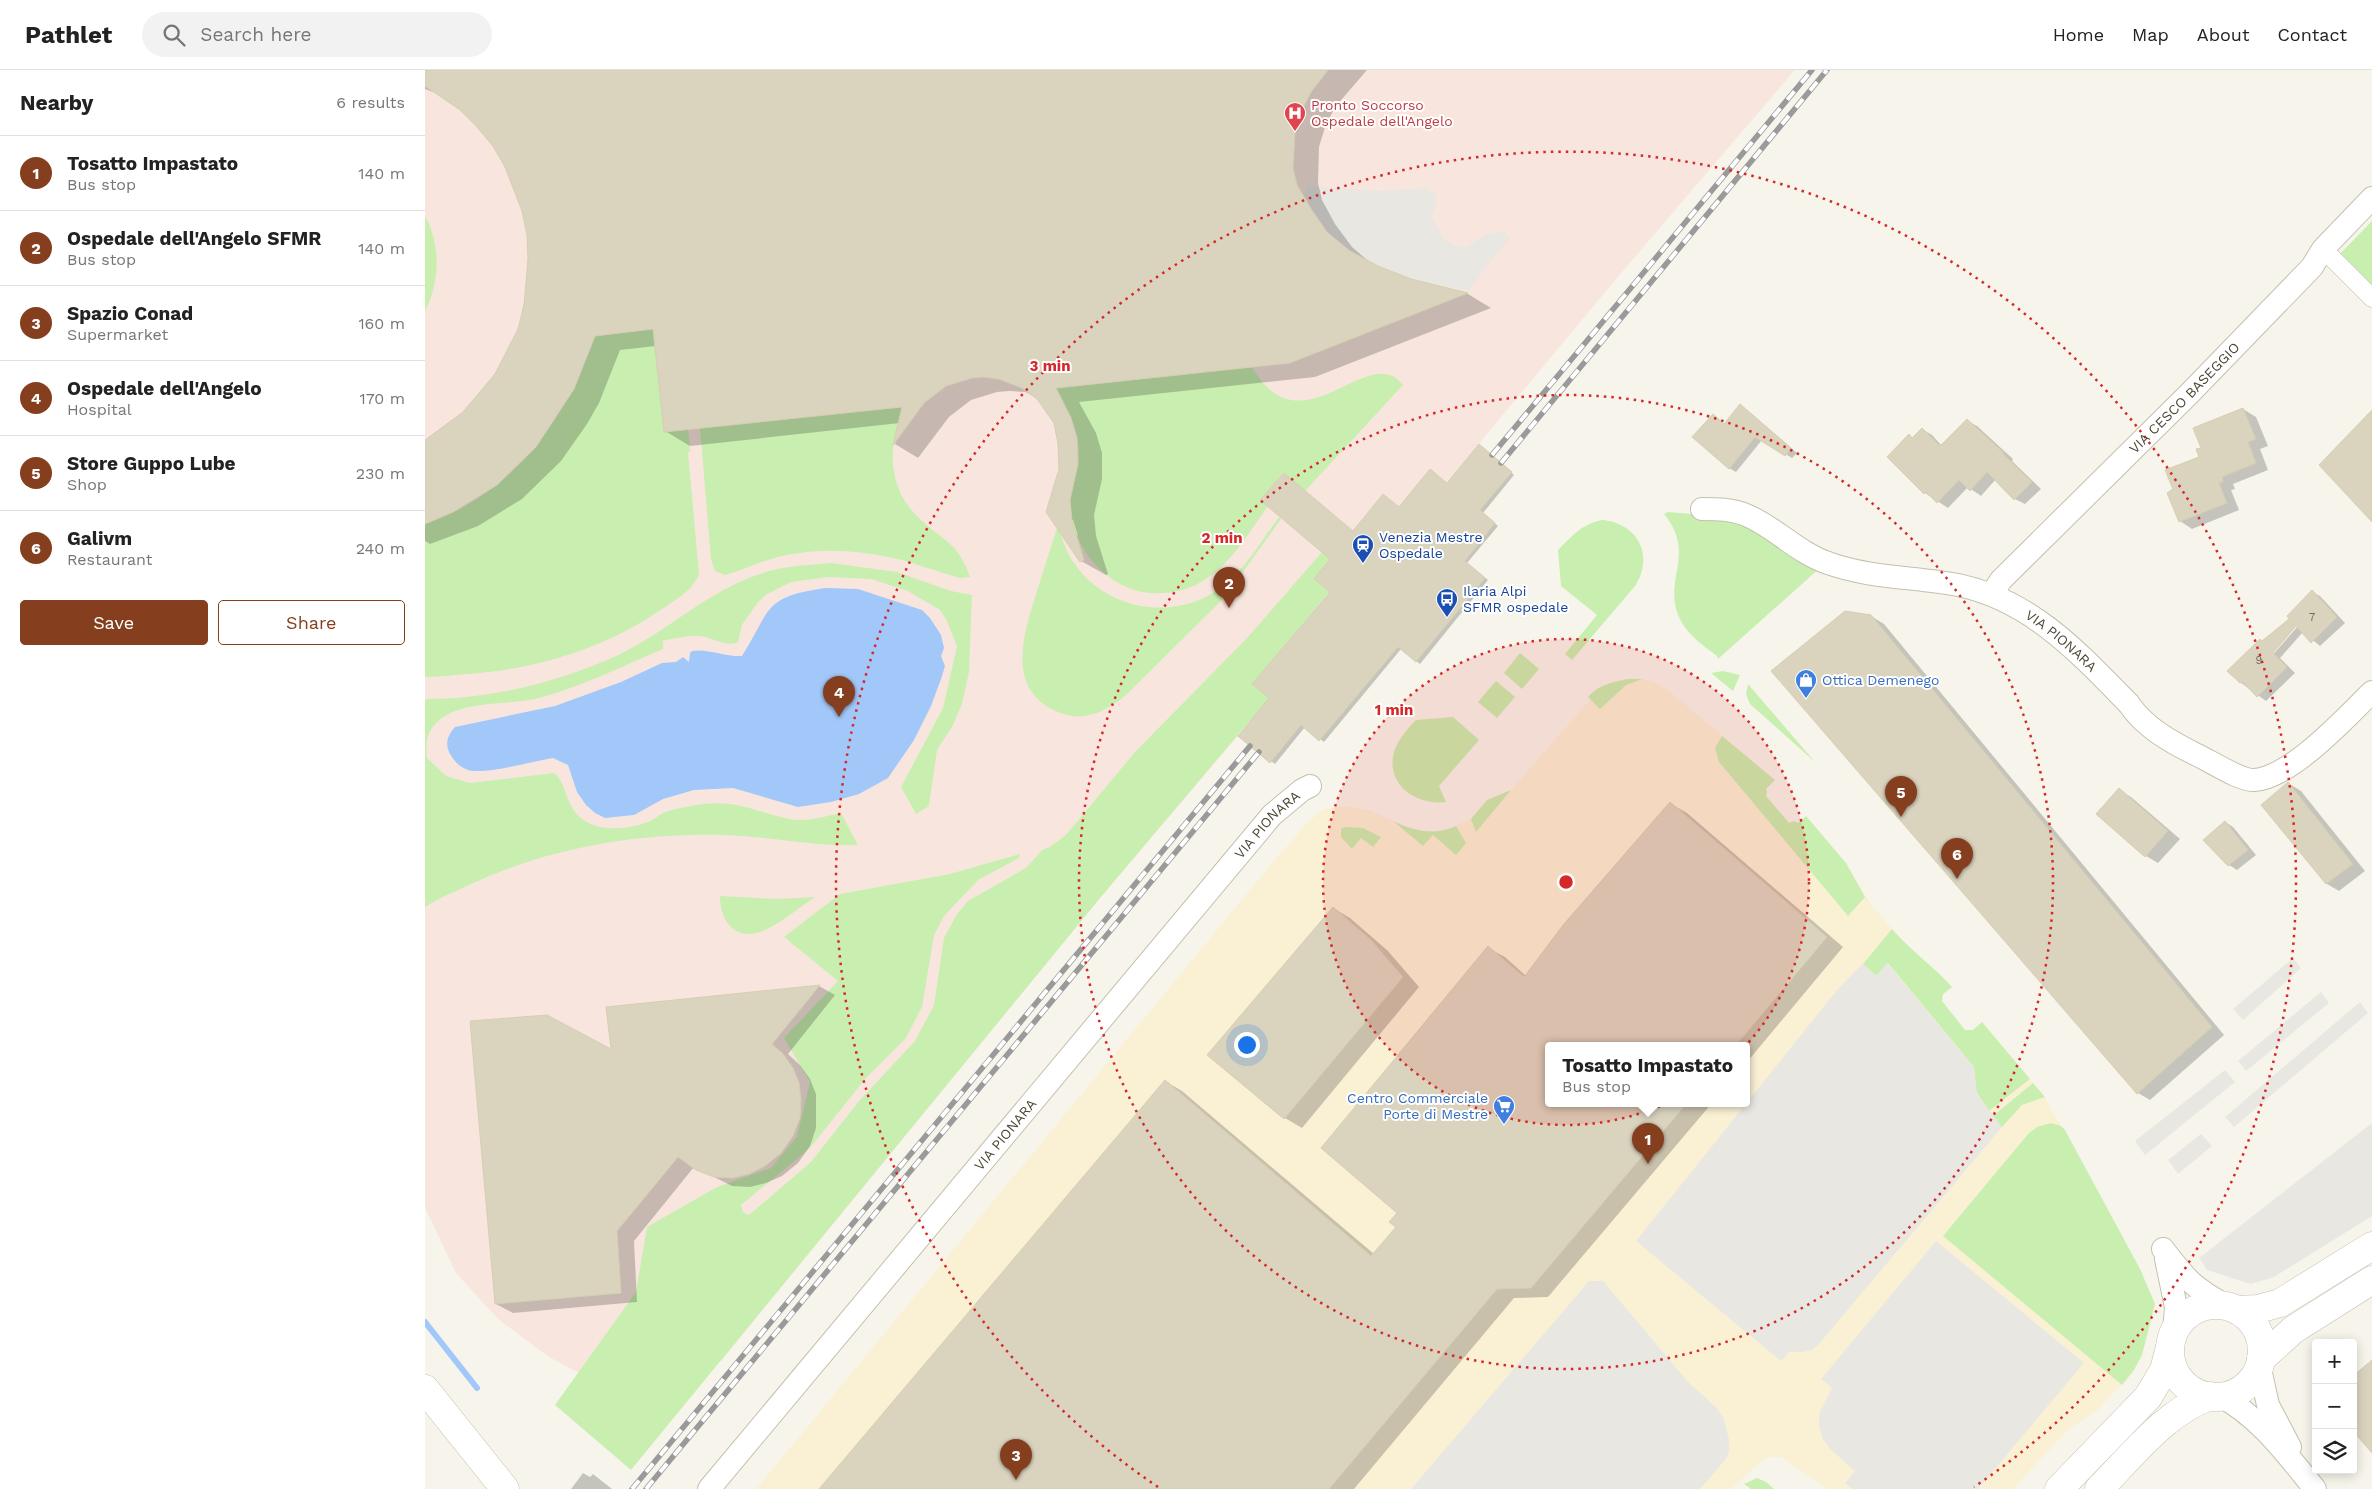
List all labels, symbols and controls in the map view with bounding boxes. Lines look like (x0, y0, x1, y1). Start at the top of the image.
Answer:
search box (142, 12, 492, 57)
text: Pathlet (25, 21, 112, 49)
icon: search (160, 21, 188, 49)
text: Search here (200, 23, 312, 46)
text: Home (2053, 24, 2104, 45)
text: Map (2132, 24, 2169, 45)
text: About (2197, 24, 2249, 45)
text: Contact (2277, 24, 2347, 45)
text: Nearby (20, 90, 93, 115)
text: 6 results (336, 93, 405, 112)
place label: Pronto Soccorso Ospedale dell'Angelo (1311, 97, 1453, 129)
hospital icon: Pronto Soccorso Ospedale dell'Angelo (1283, 101, 1307, 132)
text: Tosatto Impastato (67, 152, 238, 175)
text: 1 (33, 164, 39, 183)
text: 140 m (358, 164, 405, 183)
text: Bus stop (67, 175, 136, 194)
text: Ospedale dell'Angelo SFMR (67, 227, 321, 250)
text: 2 (31, 239, 41, 258)
text: 140 m (358, 239, 405, 258)
text: Bus stop (67, 250, 136, 269)
text: Spazio Conad (67, 302, 193, 325)
text: 3 (31, 314, 41, 333)
text: 160 m (358, 314, 405, 333)
text: Supermarket (67, 325, 168, 344)
street label: VIA CESCO BASEGGIO (2126, 339, 2243, 457)
text: 3 min (1030, 357, 1070, 375)
text: Ospedale dell'Angelo (67, 377, 262, 400)
text: 4 (31, 389, 41, 408)
text: 170 m (359, 389, 405, 408)
text: Hospital (67, 400, 132, 419)
text: Store Guppo Lube (67, 452, 236, 475)
text: 5 (31, 464, 41, 483)
text: 230 m (356, 464, 405, 483)
text: Shop (67, 475, 107, 494)
text: Galivm (67, 527, 132, 550)
text: 2 min (1201, 529, 1243, 547)
place label: Venezia Mestre Ospedale (1379, 529, 1483, 561)
station icon: Venezia Mestre Ospedale (1351, 533, 1375, 564)
text: 6 (31, 539, 41, 558)
text: 240 m (356, 539, 405, 558)
text: Restaurant (67, 550, 153, 569)
pin: 2 (1213, 567, 1245, 608)
place label: Ilaria Alpi SFMR ospedale (1463, 583, 1568, 615)
bus stop icon: Ilaria Alpi SFMR ospedale (1435, 587, 1459, 618)
button: Save (20, 600, 208, 645)
button: Share (218, 600, 405, 645)
street label: VIA PIONARA (2023, 606, 2100, 675)
house number: 7 (2309, 611, 2315, 624)
house number: 9 (2256, 654, 2263, 667)
shop icon: Ottica Demenego (1794, 668, 1818, 699)
place label: Ottica Demenego (1822, 672, 1939, 688)
pin: 4 (823, 676, 855, 717)
text: 1 min (1375, 701, 1413, 719)
pin: 5 (1885, 776, 1917, 817)
street label: VIA PIONARA (1231, 787, 1303, 862)
pin: 6 (1941, 838, 1973, 879)
centre of rings (1557, 873, 1575, 891)
your location (1234, 1032, 1260, 1058)
popup (1545, 1042, 1750, 1107)
text: Tosatto Impastato (1562, 1054, 1733, 1077)
text: Bus stop (1562, 1077, 1631, 1096)
place label: Centro Commerciale Porte di Mestre (1347, 1090, 1488, 1122)
supermarket icon: Centro Commerciale Porte di Mestre (1492, 1094, 1516, 1125)
street label: VIA PIONARA (971, 1096, 1040, 1173)
pin: 1 (1632, 1123, 1664, 1164)
map controls (2312, 1339, 2357, 1474)
button: + (2312, 1339, 2357, 1384)
button: − (2312, 1384, 2357, 1429)
button: layers (2312, 1429, 2357, 1474)
pin: 3 (1000, 1439, 1032, 1480)

